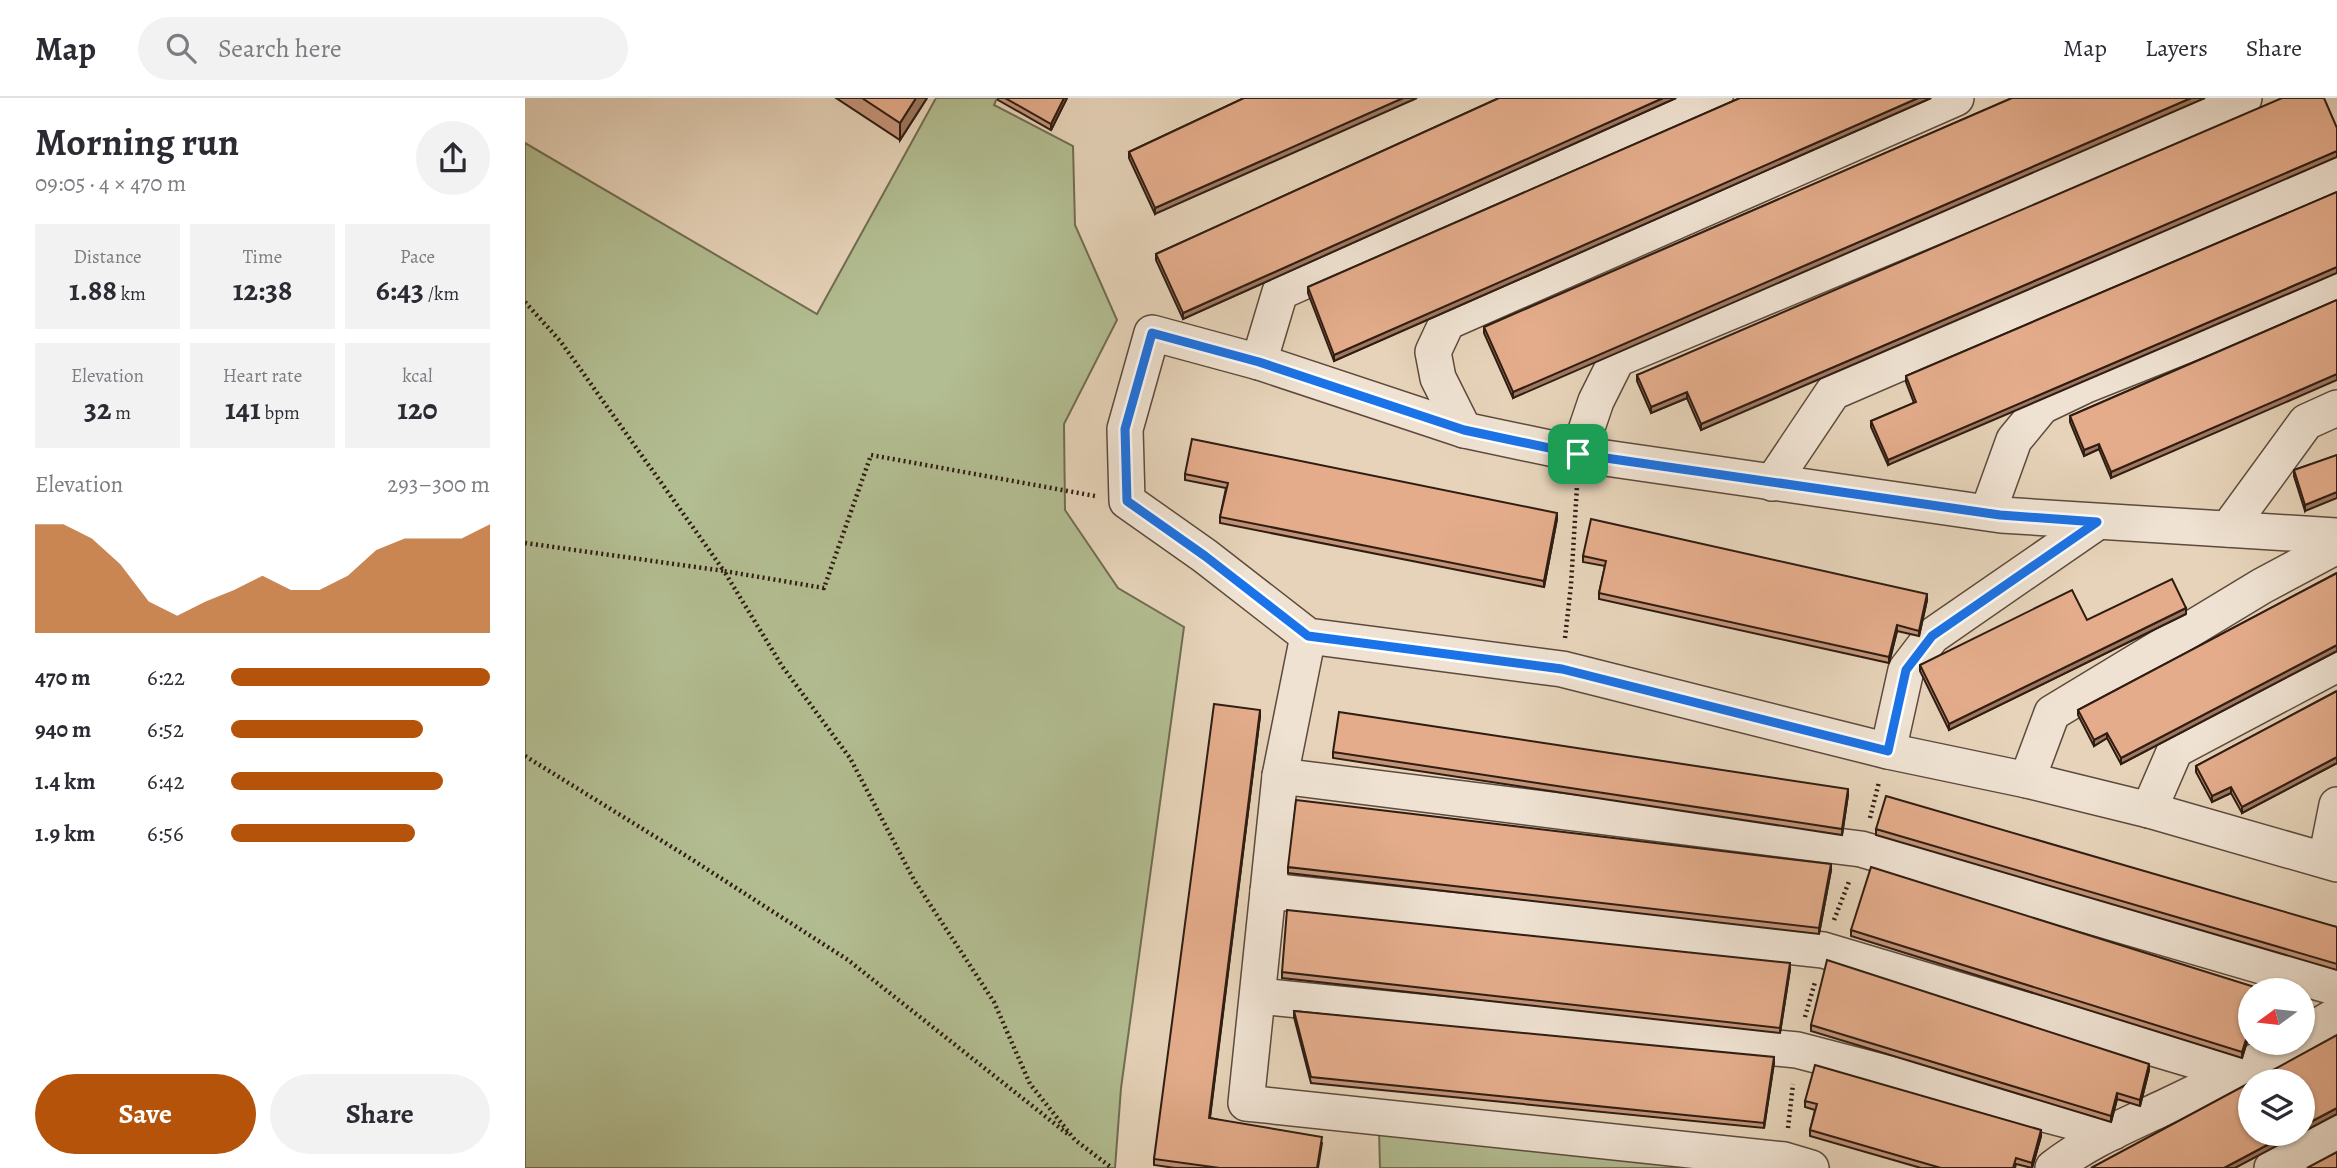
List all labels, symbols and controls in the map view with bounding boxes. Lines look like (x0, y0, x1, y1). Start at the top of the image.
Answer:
search box (138, 17, 628, 80)
text: Map (35, 26, 96, 71)
icon: search (162, 29, 200, 67)
text: Search here (218, 31, 342, 66)
text: Map (2063, 32, 2107, 64)
text: Layers (2145, 32, 2208, 64)
text: Share (2246, 32, 2302, 64)
text: Morning run (35, 116, 239, 168)
button: share (416, 121, 490, 195)
text: 09:05 · 4 × 470 m (35, 168, 186, 199)
text: Distance (73, 244, 142, 270)
text: Time (243, 244, 282, 270)
text: Pace (400, 244, 435, 270)
text: 1.88 (69, 270, 117, 310)
text: 12:38 (233, 270, 292, 310)
text: 6:43 (376, 270, 424, 310)
text: km (117, 281, 146, 307)
text: /km (424, 281, 459, 307)
text: Elevation (71, 363, 144, 389)
text: Heart rate (223, 363, 302, 389)
text: kcal (402, 363, 433, 389)
text: 32 (84, 389, 111, 429)
text: 141 (225, 389, 261, 429)
text: 120 (397, 389, 438, 429)
text: m (111, 400, 131, 426)
text: bpm (261, 400, 300, 426)
pin (1548, 424, 1608, 484)
icon: arrive (1559, 435, 1597, 473)
text: Elevation (35, 469, 123, 500)
text: 293–300 m (387, 469, 490, 500)
text: 470 m (35, 662, 90, 693)
text: 6:22 (147, 662, 185, 693)
text: 940 m (35, 714, 91, 745)
text: 6:52 (147, 714, 184, 745)
text: 1.4 km (35, 766, 96, 797)
text: 6:42 (147, 766, 184, 797)
text: 1.9 km (35, 818, 95, 849)
text: 6:56 (147, 818, 184, 849)
north arrow (2238, 978, 2315, 1055)
map controls (2238, 978, 2315, 1146)
button: layers (2238, 1069, 2315, 1146)
button: Save (35, 1074, 256, 1154)
button: Share (270, 1074, 490, 1154)

